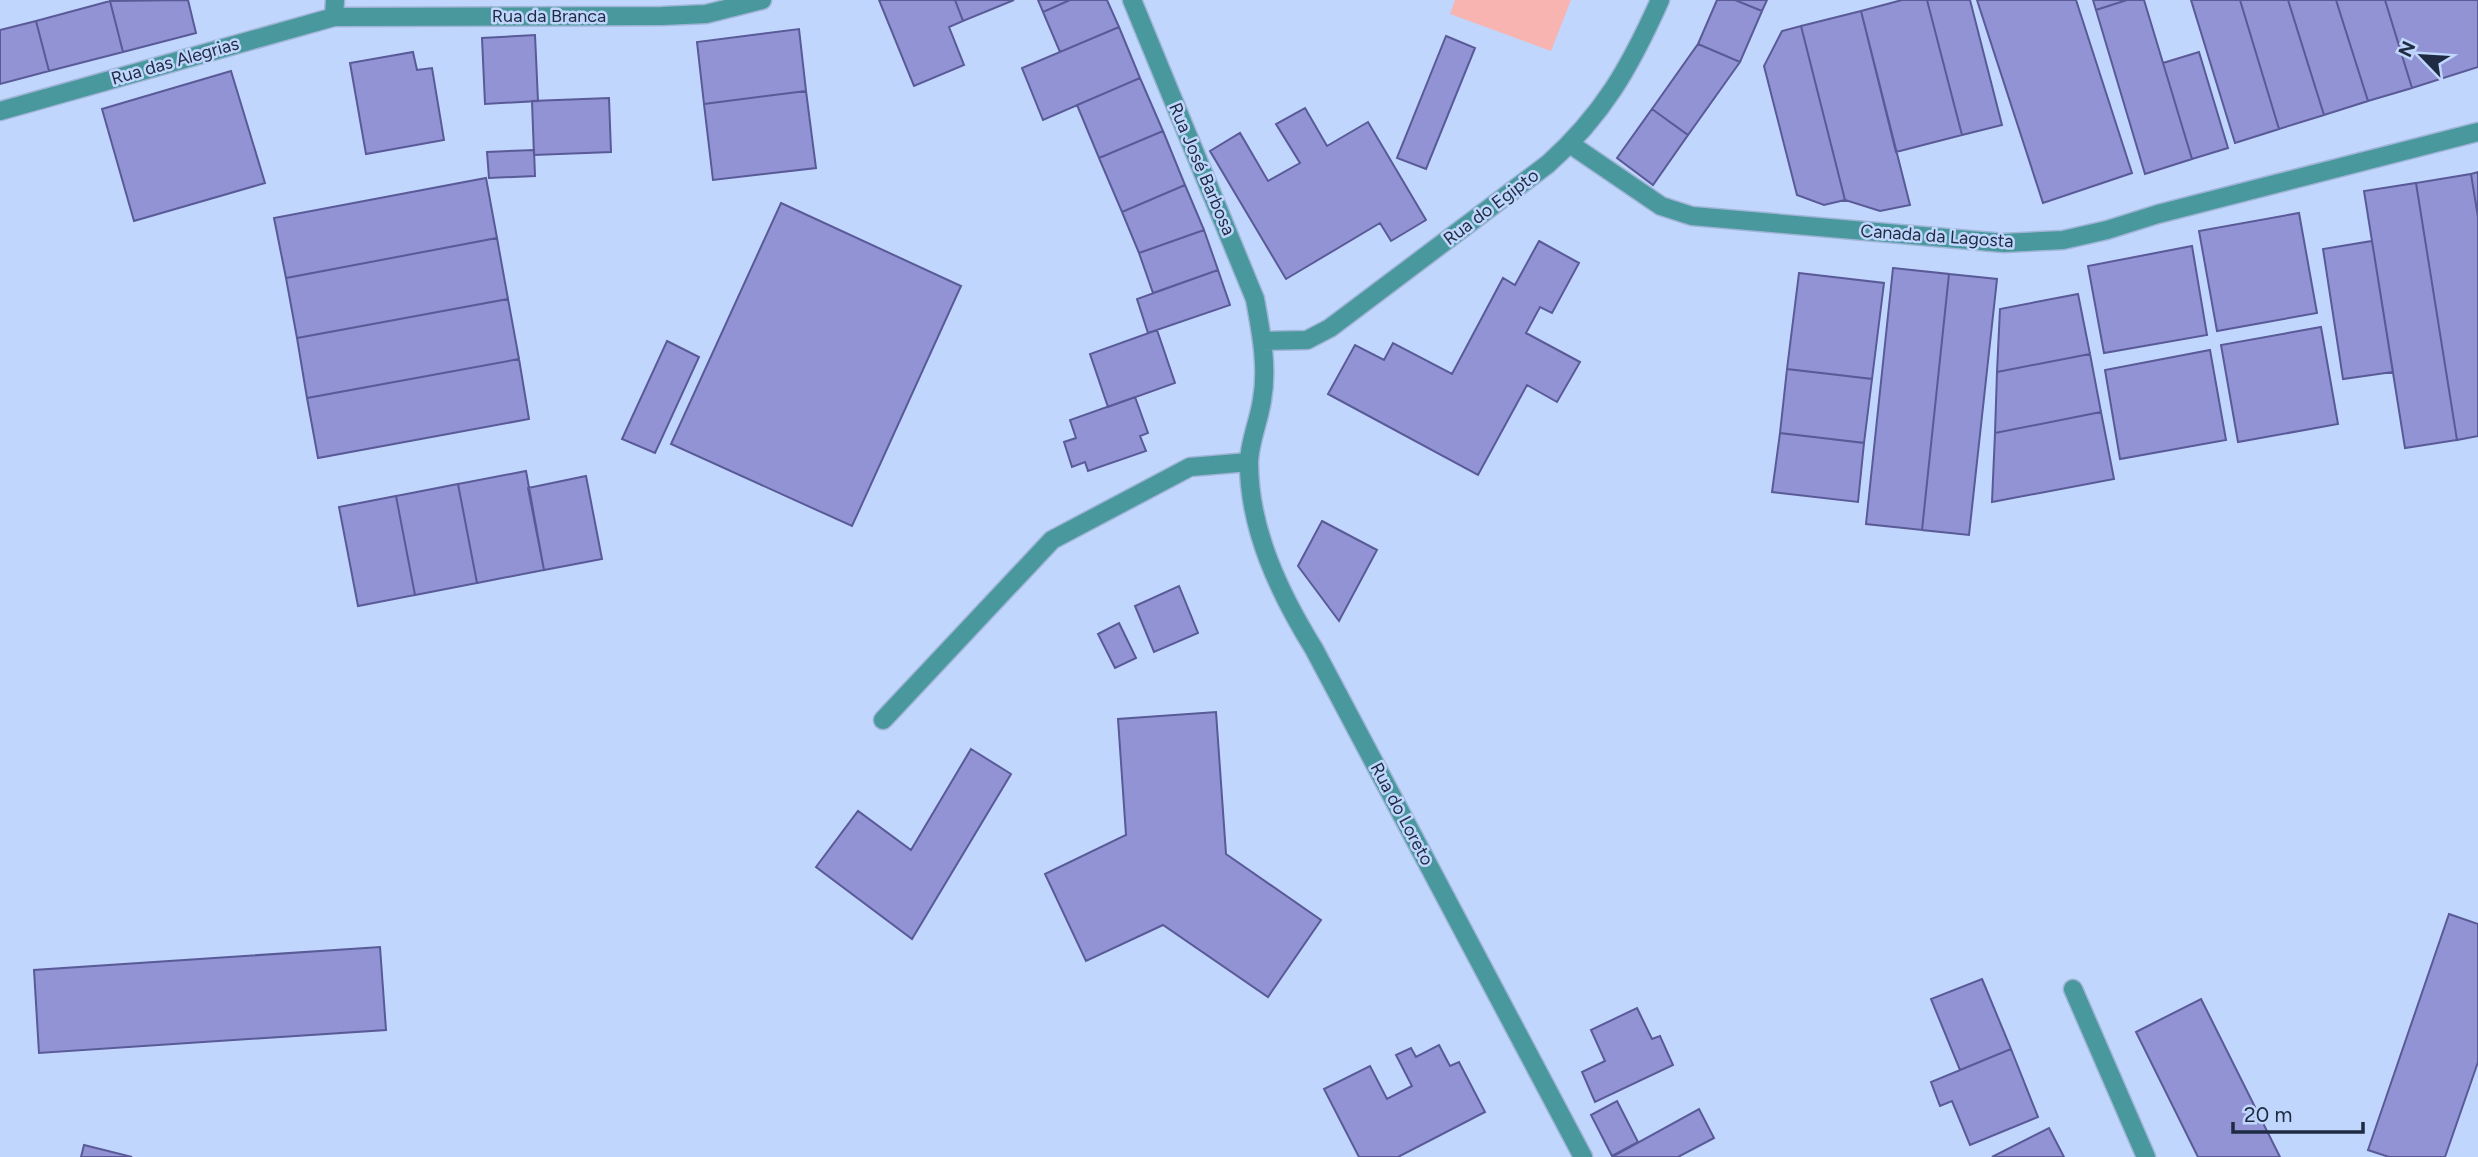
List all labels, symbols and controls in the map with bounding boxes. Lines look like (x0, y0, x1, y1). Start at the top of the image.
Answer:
street label: Rua da Branca (492, 5, 606, 27)
north arrow (2387, 21, 2457, 91)
street label: Rua das Alegrias (109, 32, 241, 90)
text: N (2394, 38, 2421, 61)
street label: Rua José Barbosa (1164, 99, 1240, 239)
street label: Rua do Egipto (1439, 164, 1543, 250)
street label: Canada da Lagosta (1860, 220, 2014, 252)
street label: Rua do Loreto (1366, 759, 1438, 869)
scale bar (2233, 1090, 2362, 1134)
text: 20 m (2244, 1102, 2292, 1127)

